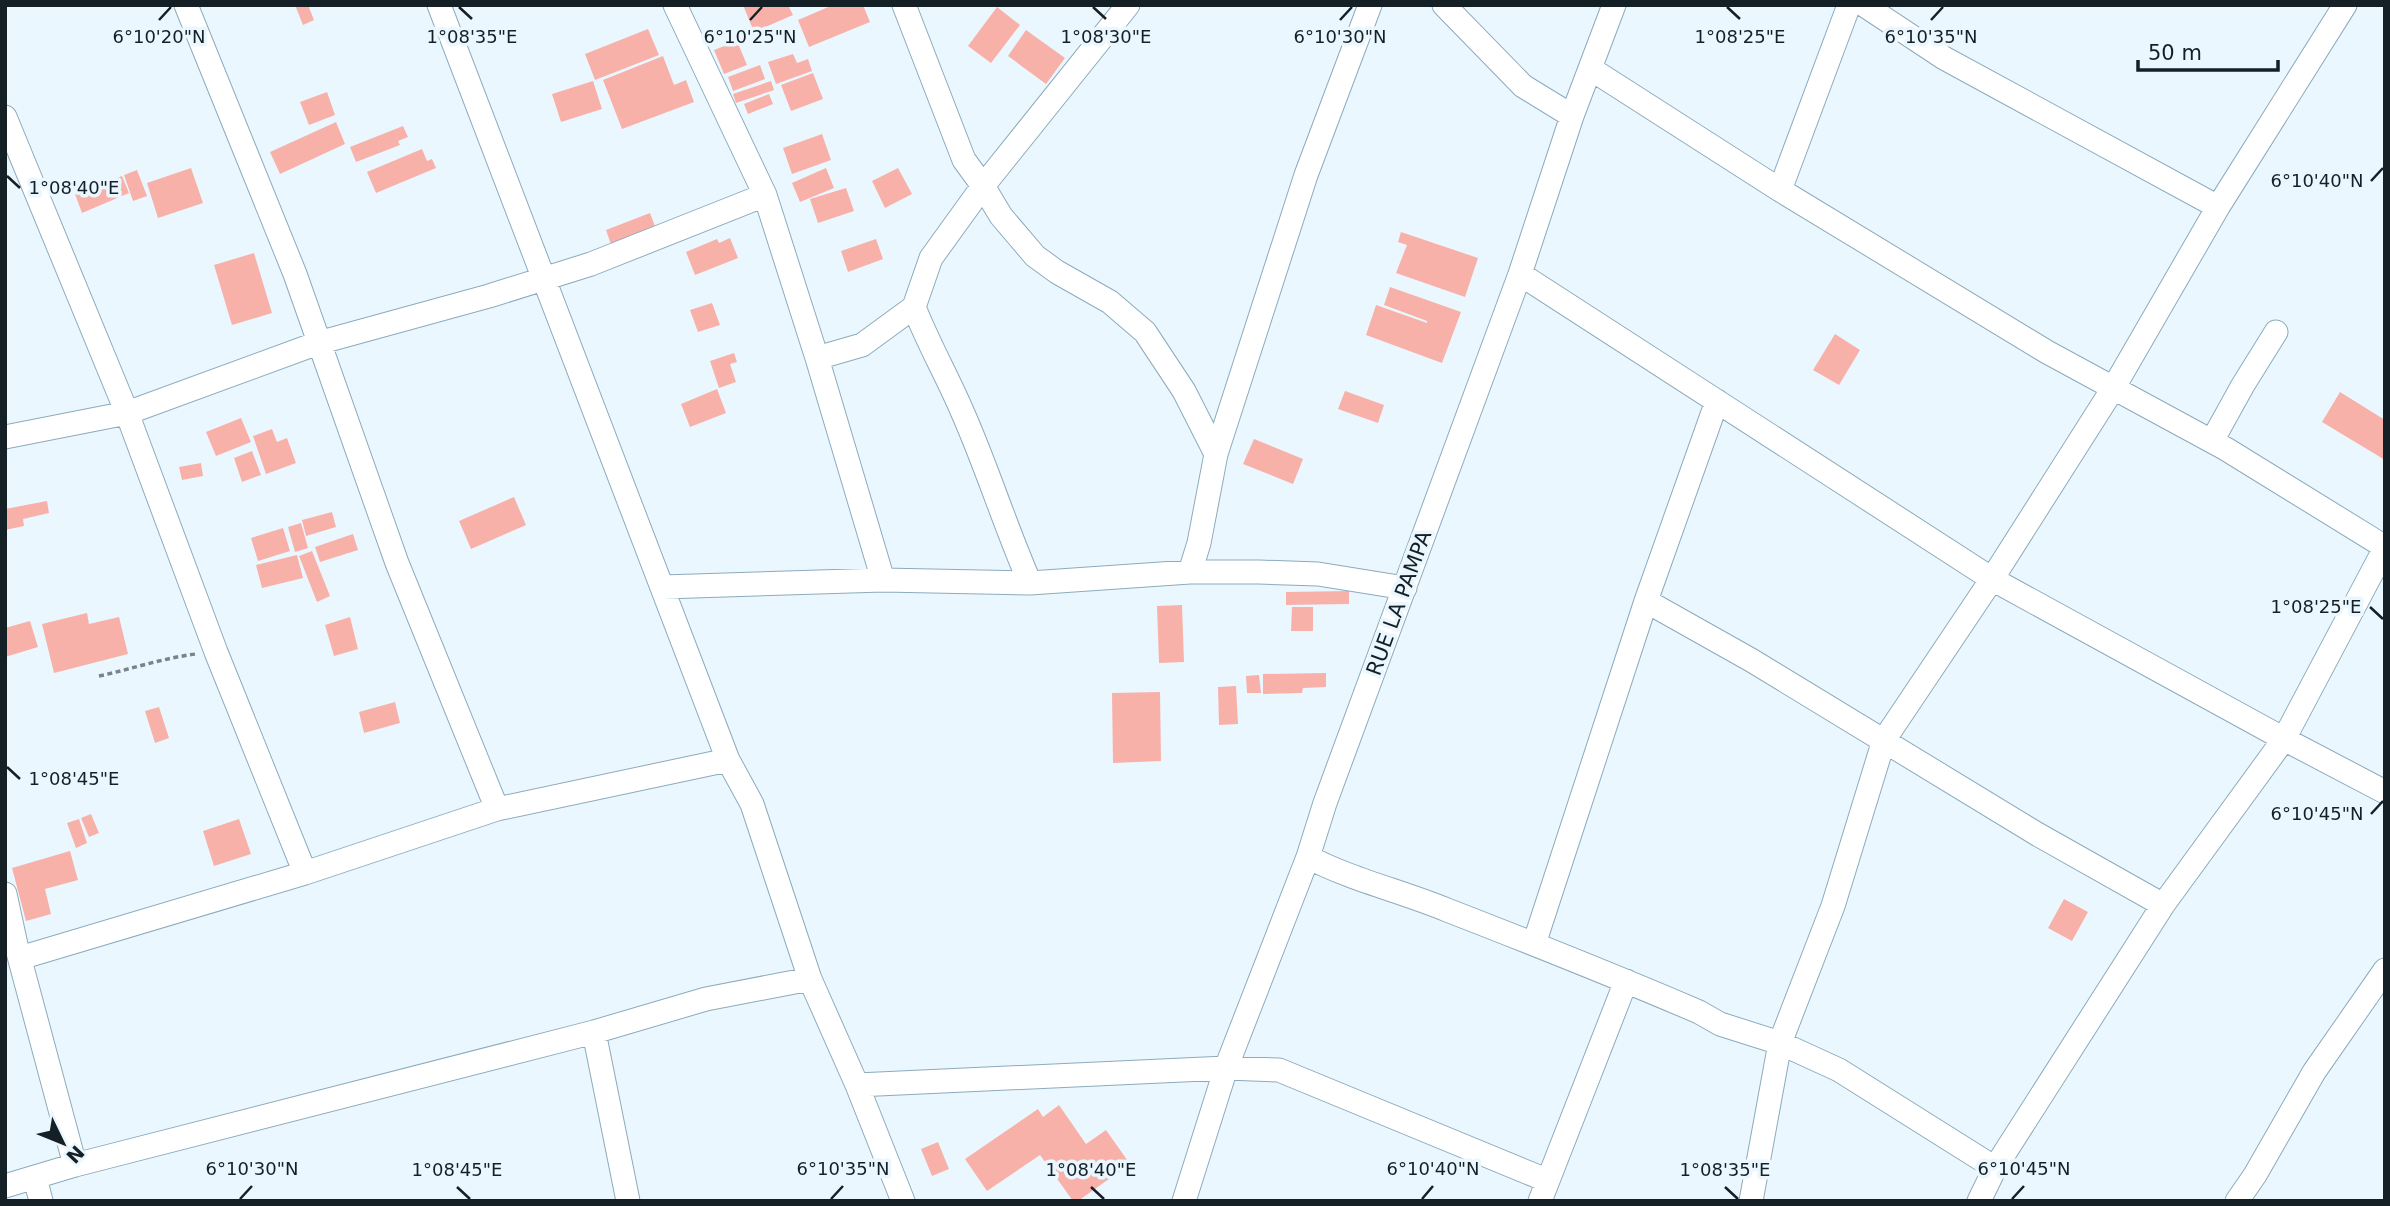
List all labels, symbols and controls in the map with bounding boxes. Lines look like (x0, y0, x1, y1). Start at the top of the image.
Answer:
text: 6°10'20"N (113, 26, 205, 47)
text: 1°08'35"E (427, 26, 517, 47)
text: 6°10'25"N (704, 26, 796, 47)
text: 1°08'30"E (1061, 26, 1151, 47)
text: 6°10'30"N (1294, 26, 1386, 47)
text: 1°08'25"E (1695, 26, 1785, 47)
text: 6°10'35"N (1885, 26, 1977, 47)
scale bar (2138, 28, 2278, 72)
text: 50 m (2148, 41, 2202, 65)
text: 6°10'40"N (2271, 170, 2363, 191)
text: 1°08'40"E (29, 177, 119, 198)
street label: RUE LA PAMPA (1362, 527, 1437, 679)
text: 1°08'25"E (2271, 596, 2361, 617)
text: 1°08'45"E (29, 768, 119, 789)
text: 6°10'45"N (2271, 803, 2363, 824)
north arrow (28, 1108, 98, 1178)
text: N (62, 1141, 89, 1168)
text: 6°10'30"N (206, 1158, 298, 1179)
text: 6°10'35"N (797, 1158, 889, 1179)
text: 6°10'40"N (1387, 1158, 1479, 1179)
text: 6°10'45"N (1978, 1158, 2070, 1179)
text: 1°08'45"E (412, 1159, 502, 1180)
text: 1°08'40"E (1046, 1159, 1136, 1180)
text: 1°08'35"E (1680, 1159, 1770, 1180)

